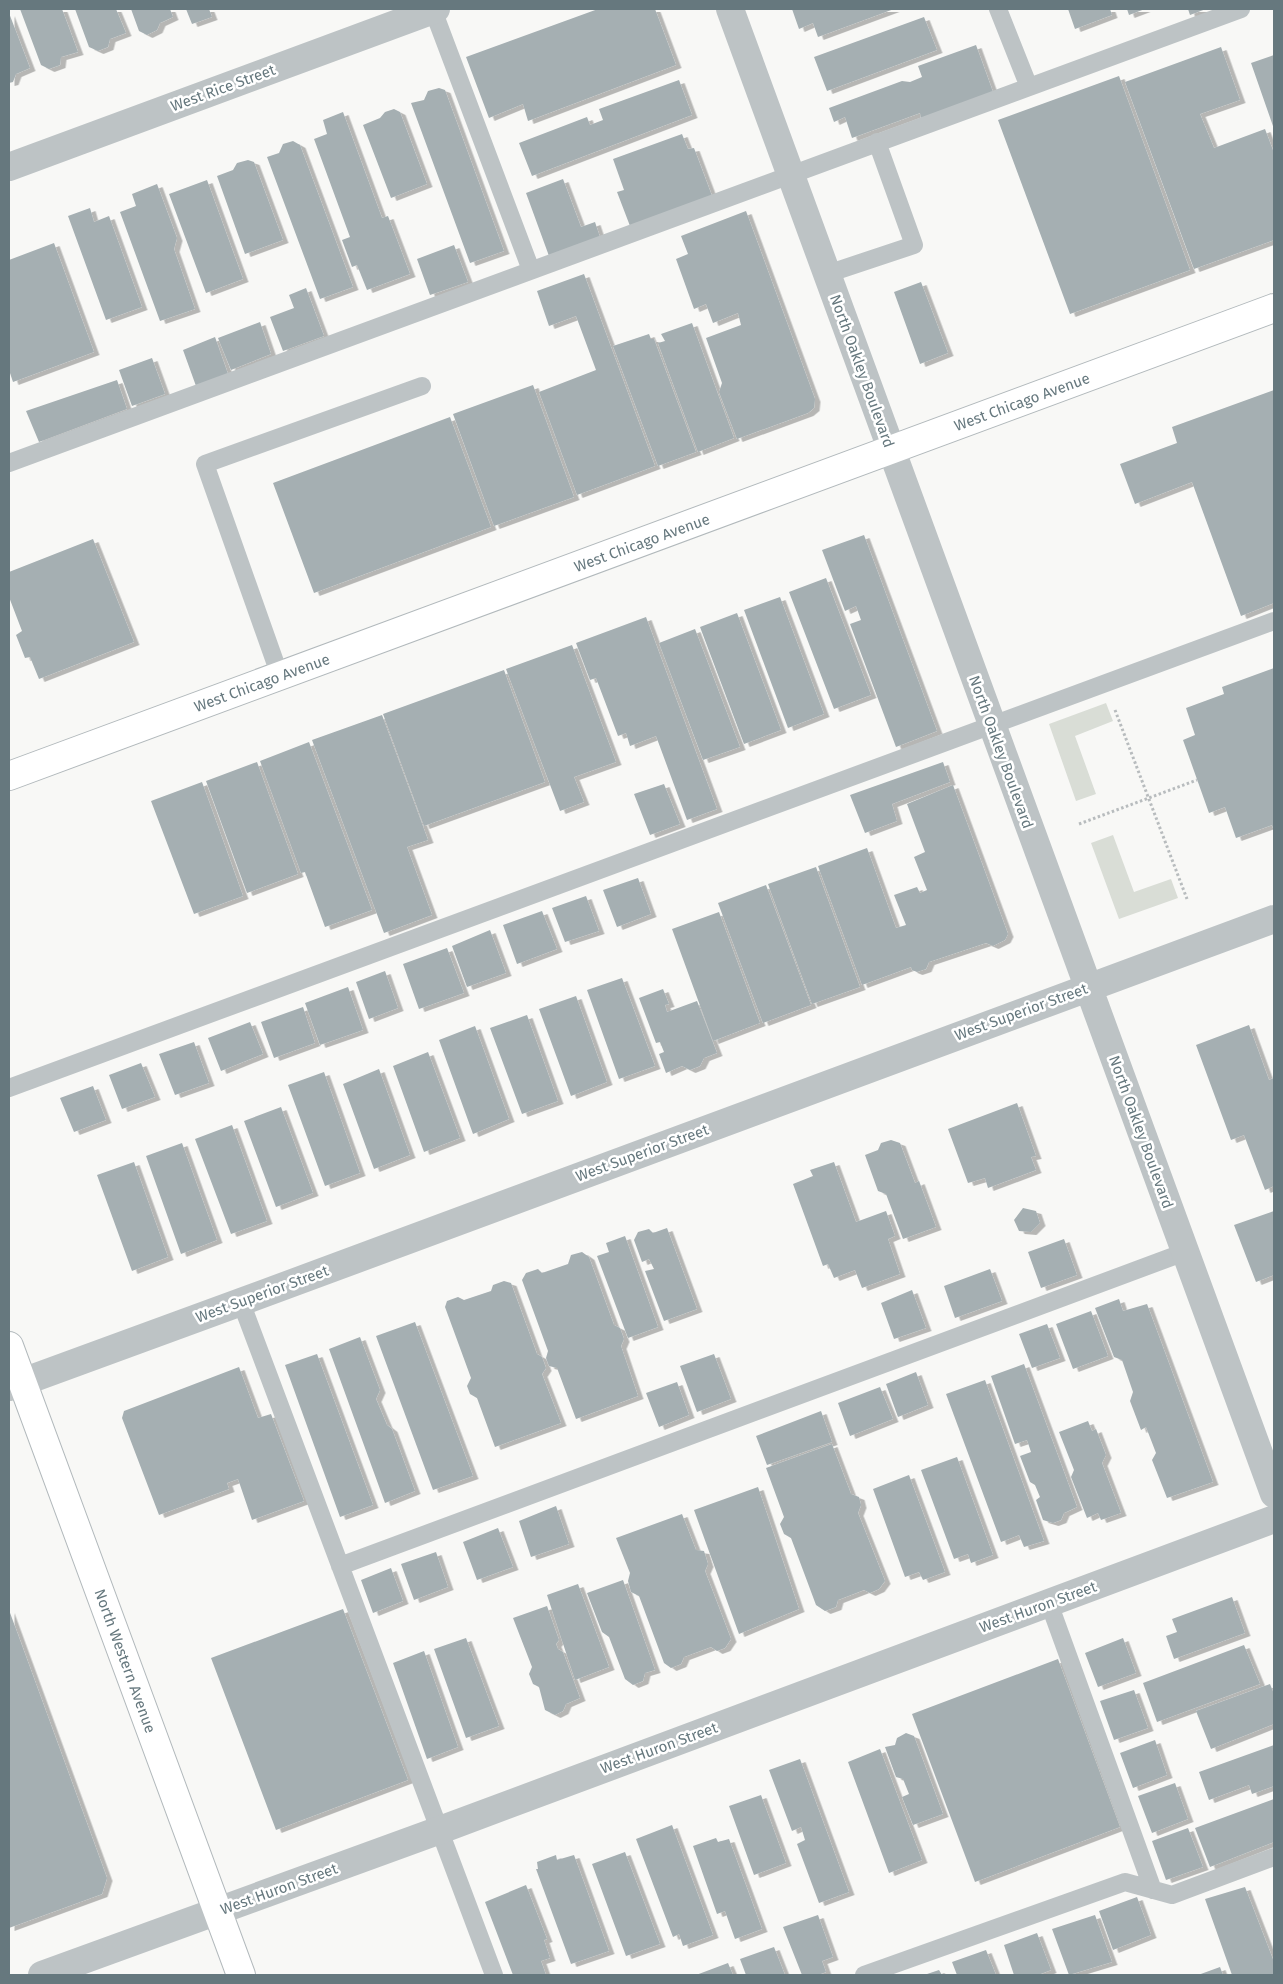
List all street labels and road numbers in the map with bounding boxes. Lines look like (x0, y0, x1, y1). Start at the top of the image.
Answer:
street label: West Rice Street (168, 61, 278, 115)
street label: North Oakley Boulevard (826, 292, 898, 450)
street label: West Chicago Avenue (952, 369, 1092, 435)
street label: West Chicago Avenue (572, 510, 712, 576)
street label: West Chicago Avenue (192, 650, 332, 716)
street label: North Oakley Boulevard (965, 673, 1037, 831)
street label: West Superior Street (952, 979, 1090, 1044)
street label: North Oakley Boulevard (1105, 1053, 1177, 1211)
street label: West Superior Street (573, 1120, 711, 1185)
street label: West Superior Street (193, 1261, 331, 1326)
street label: West Huron Street (977, 1577, 1100, 1637)
street label: North Western Avenue (91, 1586, 159, 1736)
street label: West Huron Street (598, 1718, 721, 1778)
street label: West Huron Street (218, 1859, 341, 1919)

